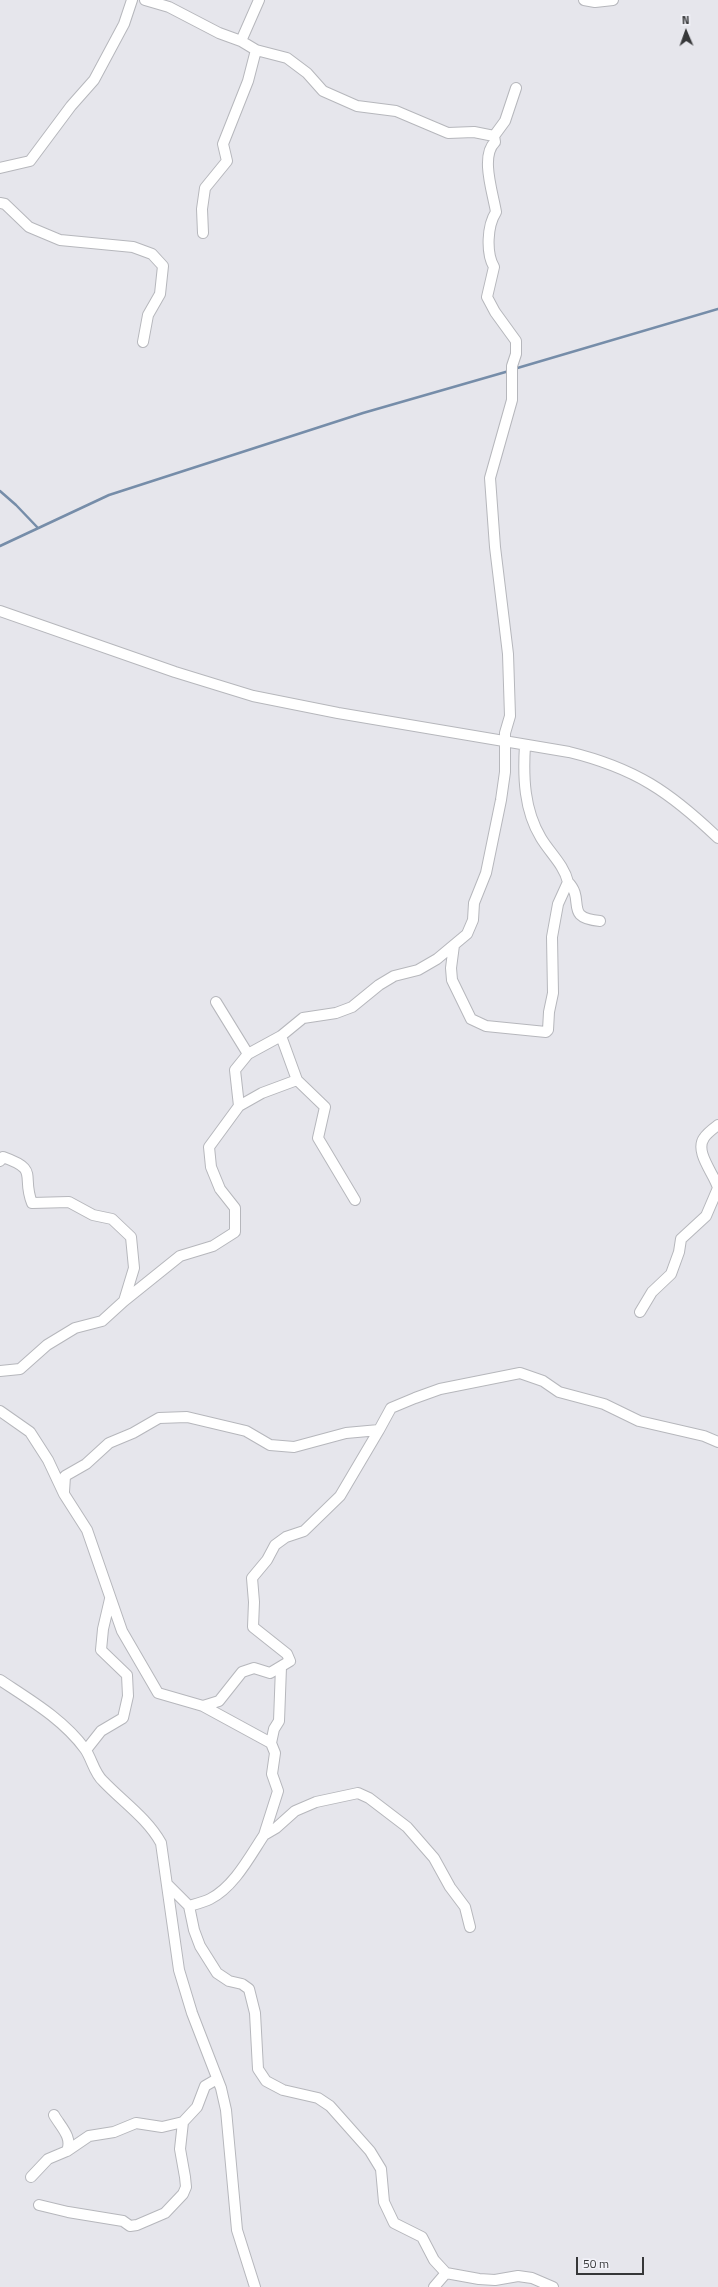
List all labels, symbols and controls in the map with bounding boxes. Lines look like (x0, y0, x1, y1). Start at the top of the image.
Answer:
north arrow (666, 12, 706, 52)
text: N (681, 12, 690, 28)
scale bar (578, 2249, 646, 2275)
text: 50 m (583, 2254, 609, 2273)

